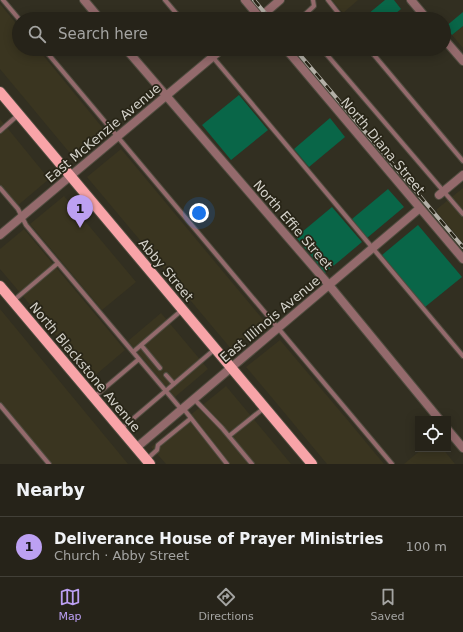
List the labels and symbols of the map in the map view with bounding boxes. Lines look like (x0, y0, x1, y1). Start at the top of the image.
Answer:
street label: East McKenzie Avenue (42, 80, 164, 186)
street label: North Diana Street (338, 94, 428, 198)
street label: North Effie Street (250, 177, 336, 273)
pin: 1 (67, 195, 93, 228)
your location (189, 203, 209, 223)
street label: Abby Street (136, 236, 196, 304)
street label: East Illinois Avenue (217, 273, 323, 365)
street label: North Blackstone Avenue (26, 299, 144, 435)

